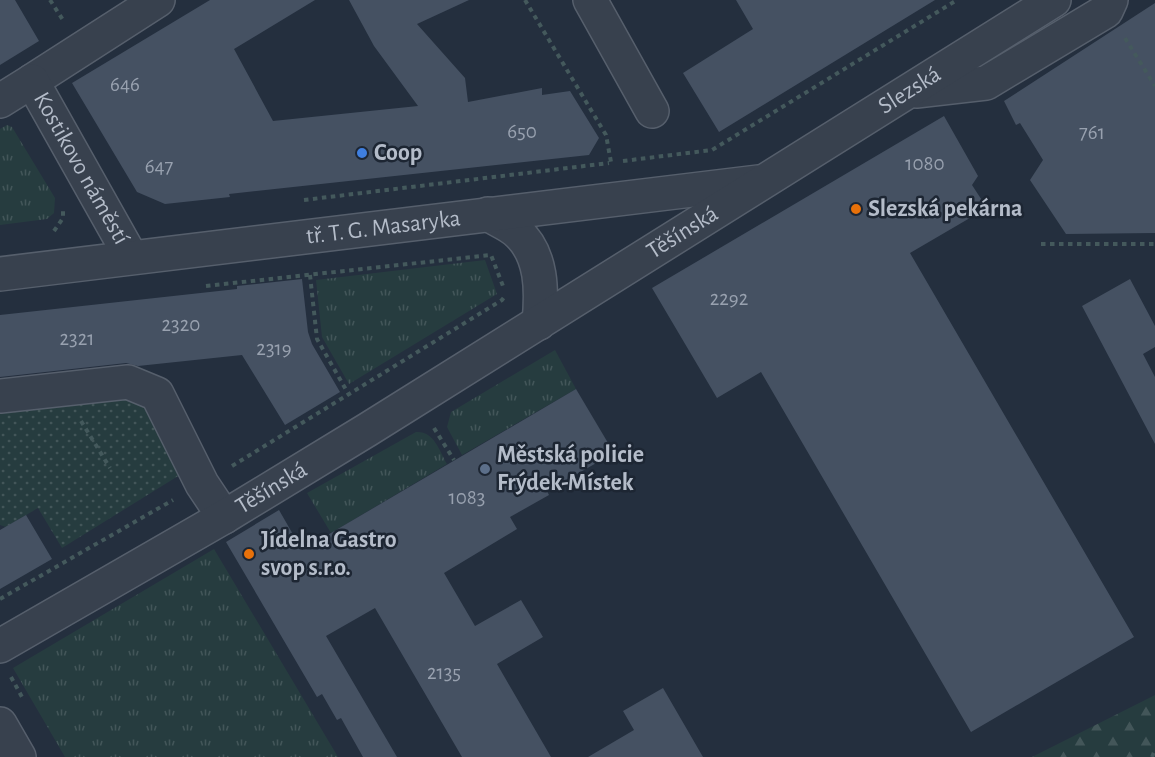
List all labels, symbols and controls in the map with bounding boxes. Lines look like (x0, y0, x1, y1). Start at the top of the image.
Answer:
street label: Slezská (874, 62, 945, 119)
house number: 646 (110, 74, 140, 95)
street label: Kostikovo náměstí (29, 88, 133, 249)
house number: 650 (507, 121, 537, 142)
house number: 761 (1079, 122, 1105, 143)
place label: Coop (374, 141, 422, 165)
marker: Coop (355, 146, 369, 160)
house number: 1080 (905, 153, 945, 174)
house number: 647 (145, 156, 174, 177)
place label: Slezská pekárna (868, 197, 1023, 221)
street label: Těšínská (643, 201, 722, 264)
marker: Slezská pekárna (849, 202, 863, 216)
street label: tř. T. G. Masaryka (305, 206, 462, 249)
house number: 2292 (710, 288, 748, 309)
house number: 2320 (162, 314, 200, 335)
house number: 2321 (60, 328, 95, 349)
house number: 2319 (256, 338, 292, 359)
place label: Městská policie Frýdek-Místek (497, 443, 644, 495)
street label: Těšínská (232, 457, 311, 519)
marker: Městská policie Frýdek-Místek (478, 462, 492, 476)
house number: 1083 (449, 487, 485, 508)
place label: Jídelna Gastro svop s.r.o. (261, 528, 397, 580)
marker: Jídelna Gastro svop s.r.o. (242, 547, 256, 561)
house number: 2135 (427, 662, 461, 683)

